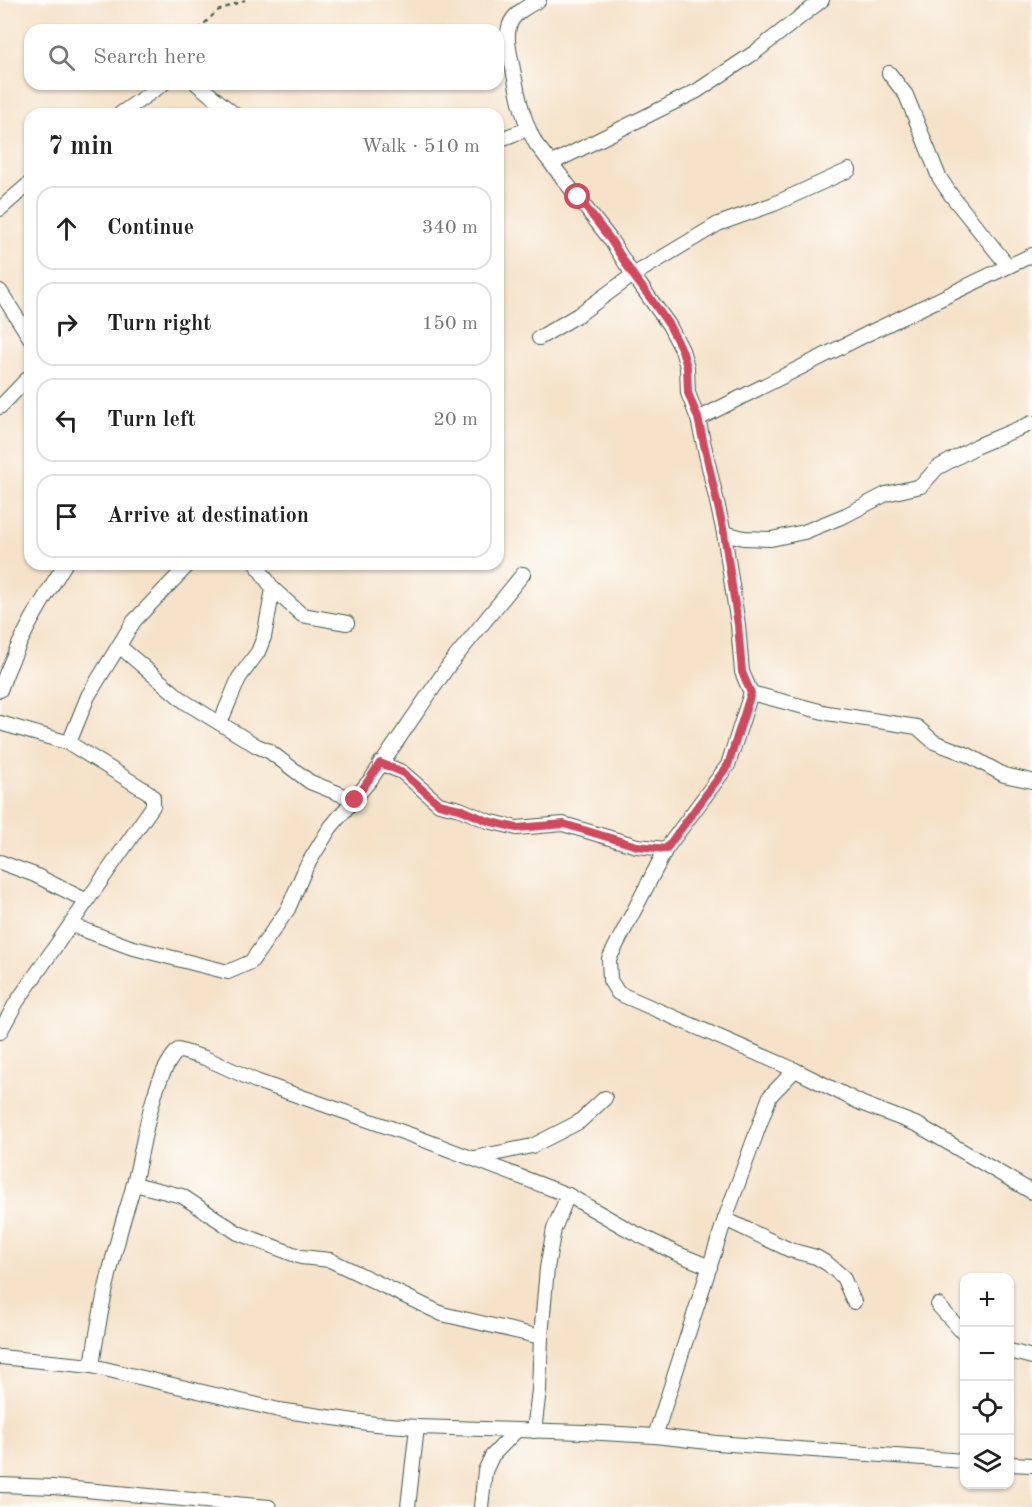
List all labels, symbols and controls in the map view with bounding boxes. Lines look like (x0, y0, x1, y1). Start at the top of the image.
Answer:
search box (24, 24, 504, 90)
icon: search (45, 41, 78, 74)
text: Search here (93, 46, 206, 68)
text: 7 min (48, 134, 113, 160)
text: Walk · 510 m (361, 137, 480, 157)
route start (564, 183, 590, 209)
icon: ahead (50, 212, 83, 245)
text: Continue (107, 217, 194, 239)
text: 340 m (422, 218, 478, 238)
icon: right (50, 308, 83, 341)
text: Turn right (107, 313, 211, 335)
text: 150 m (422, 314, 478, 334)
icon: left (50, 404, 83, 437)
text: Turn left (107, 409, 196, 431)
text: 20 m (433, 410, 478, 430)
icon: arrive (50, 500, 83, 533)
text: Arrive at destination (107, 505, 309, 527)
route end (341, 786, 367, 812)
map controls (960, 1273, 1014, 1489)
button: + (960, 1273, 1014, 1327)
button: − (960, 1327, 1014, 1381)
button: locate (960, 1381, 1014, 1435)
button: layers (960, 1435, 1014, 1489)

